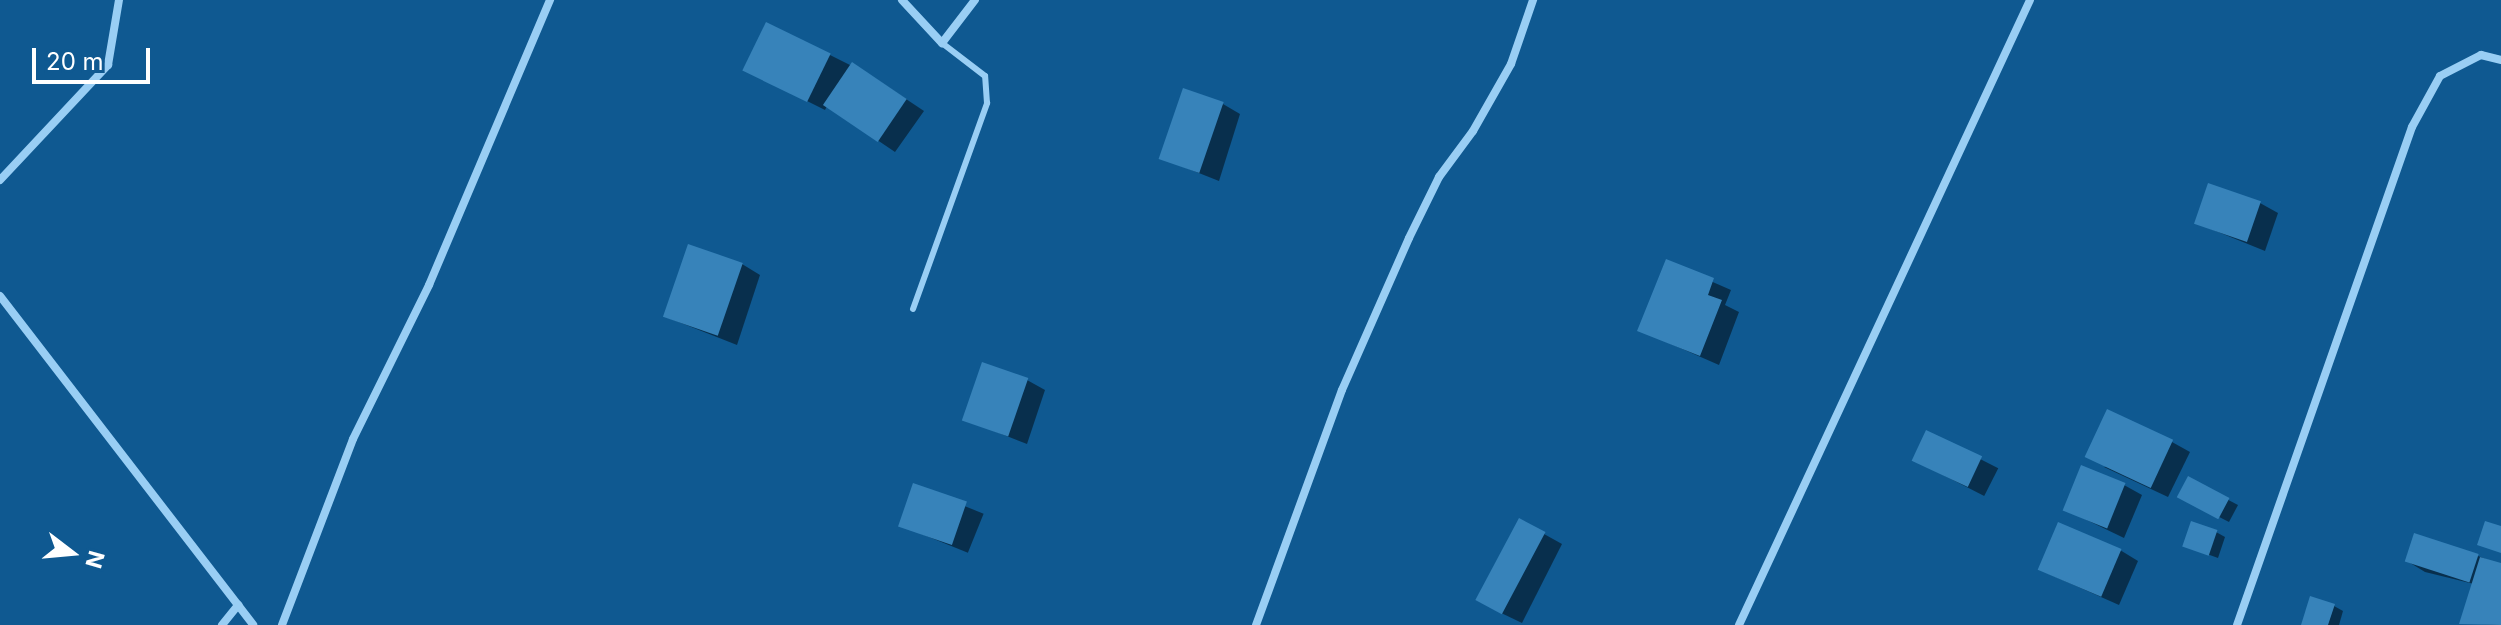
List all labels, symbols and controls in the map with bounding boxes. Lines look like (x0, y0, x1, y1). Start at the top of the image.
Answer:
scale bar (36, 32, 154, 82)
text: 20 m (46, 47, 104, 76)
north arrow (32, 513, 112, 593)
text: N (80, 548, 110, 571)

